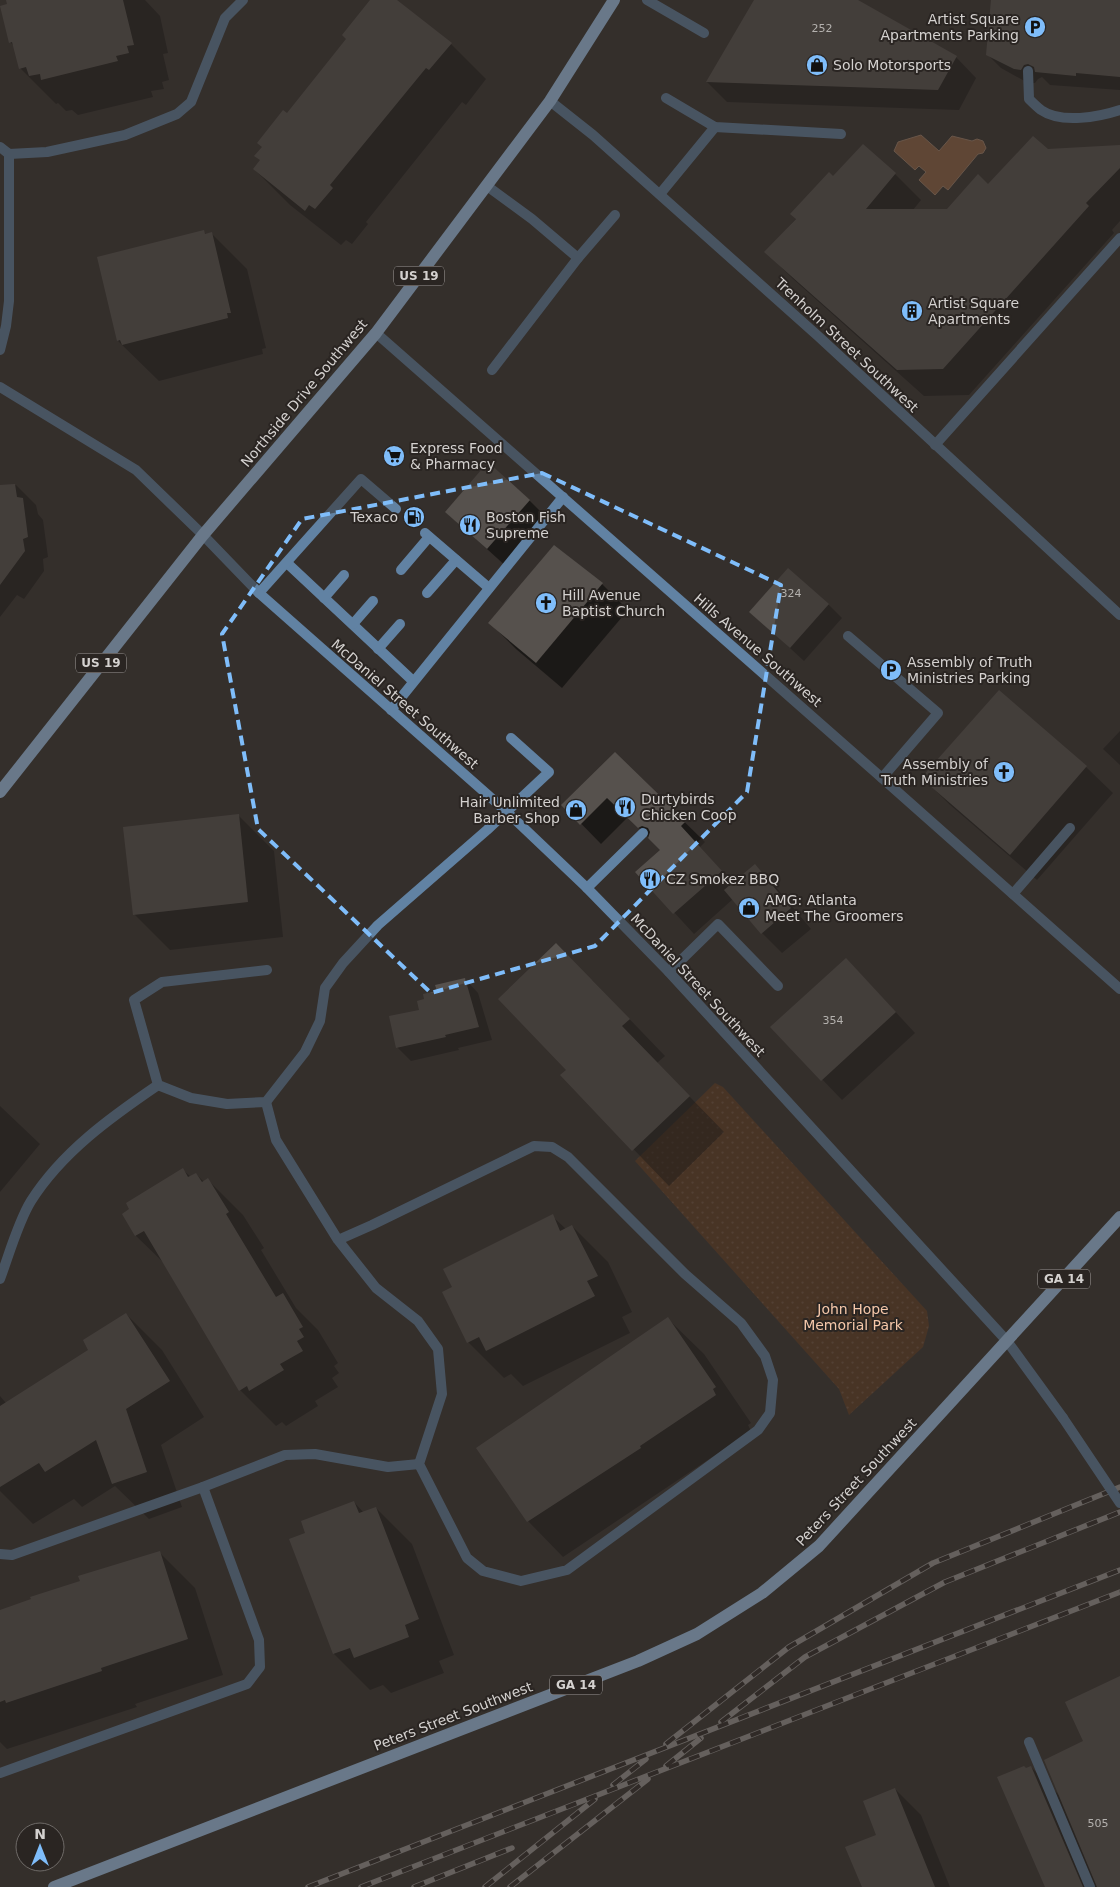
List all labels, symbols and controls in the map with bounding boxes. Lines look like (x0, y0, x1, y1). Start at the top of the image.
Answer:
place label: Artist Square Apartments Parking (880, 11, 1019, 43)
parking icon: Artist Square Apartments Parking (1023, 15, 1047, 39)
house number: 252 (812, 22, 833, 35)
shop icon: Solo Motorsports (805, 53, 829, 77)
place label: Solo Motorsports (833, 57, 951, 73)
road number: US 19 (394, 266, 444, 286)
street label: Trenholm Street Southwest (772, 274, 922, 416)
place label: Artist Square Apartments (928, 295, 1019, 327)
building icon: Artist Square Apartments (900, 299, 924, 323)
street label: Northside Drive Southwest (238, 316, 371, 470)
place label: Express Food & Pharmacy (410, 440, 503, 472)
supermarket icon: Express Food & Pharmacy (382, 444, 406, 468)
fuel station icon: Texaco (402, 505, 426, 529)
place label: Texaco (349, 509, 398, 525)
place label: Boston Fish Supreme (486, 509, 566, 541)
restaurant icon: Boston Fish Supreme (458, 513, 482, 537)
place label: Hill Avenue Baptist Church (562, 587, 665, 619)
house number: 324 (781, 587, 802, 600)
street label: Hills Avenue Southwest (691, 590, 825, 710)
church icon: Hill Avenue Baptist Church (534, 591, 558, 615)
street label: McDaniel Street Southwest (328, 636, 482, 772)
road number: US 19 (76, 654, 126, 672)
place label: Assembly of Truth Ministries Parking (907, 654, 1032, 686)
parking icon: Assembly of Truth Ministries Parking (879, 658, 903, 682)
place label: Assembly of Truth Ministries (880, 756, 989, 788)
church icon: Assembly of Truth Ministries (992, 760, 1016, 784)
place label: Durtybirds Chicken Coop (641, 791, 737, 823)
place label: Hair Unlimited Barber Shop (459, 794, 560, 826)
restaurant icon: Durtybirds Chicken Coop (613, 795, 637, 819)
shop icon: Hair Unlimited Barber Shop (564, 798, 588, 822)
restaurant icon: CZ Smokez BBQ (638, 867, 662, 891)
place label: CZ Smokez BBQ (666, 871, 779, 887)
place label: AMG: Atlanta Meet The Groomers (765, 892, 903, 924)
shop icon: AMG: Atlanta Meet The Groomers (737, 896, 761, 920)
street label: McDaniel Street Southwest (628, 910, 769, 1060)
house number: 354 (823, 1014, 844, 1027)
road number: GA 14 (1038, 1270, 1090, 1288)
park label: John Hope Memorial Park (803, 1301, 904, 1333)
street label: Peters Street Southwest (793, 1414, 920, 1549)
road number: GA 14 (550, 1676, 602, 1694)
street label: Peters Street Southwest (371, 1678, 535, 1754)
house number: 505 (1088, 1817, 1109, 1830)
north arrow (15, 1822, 65, 1872)
text: N (34, 1826, 46, 1842)

